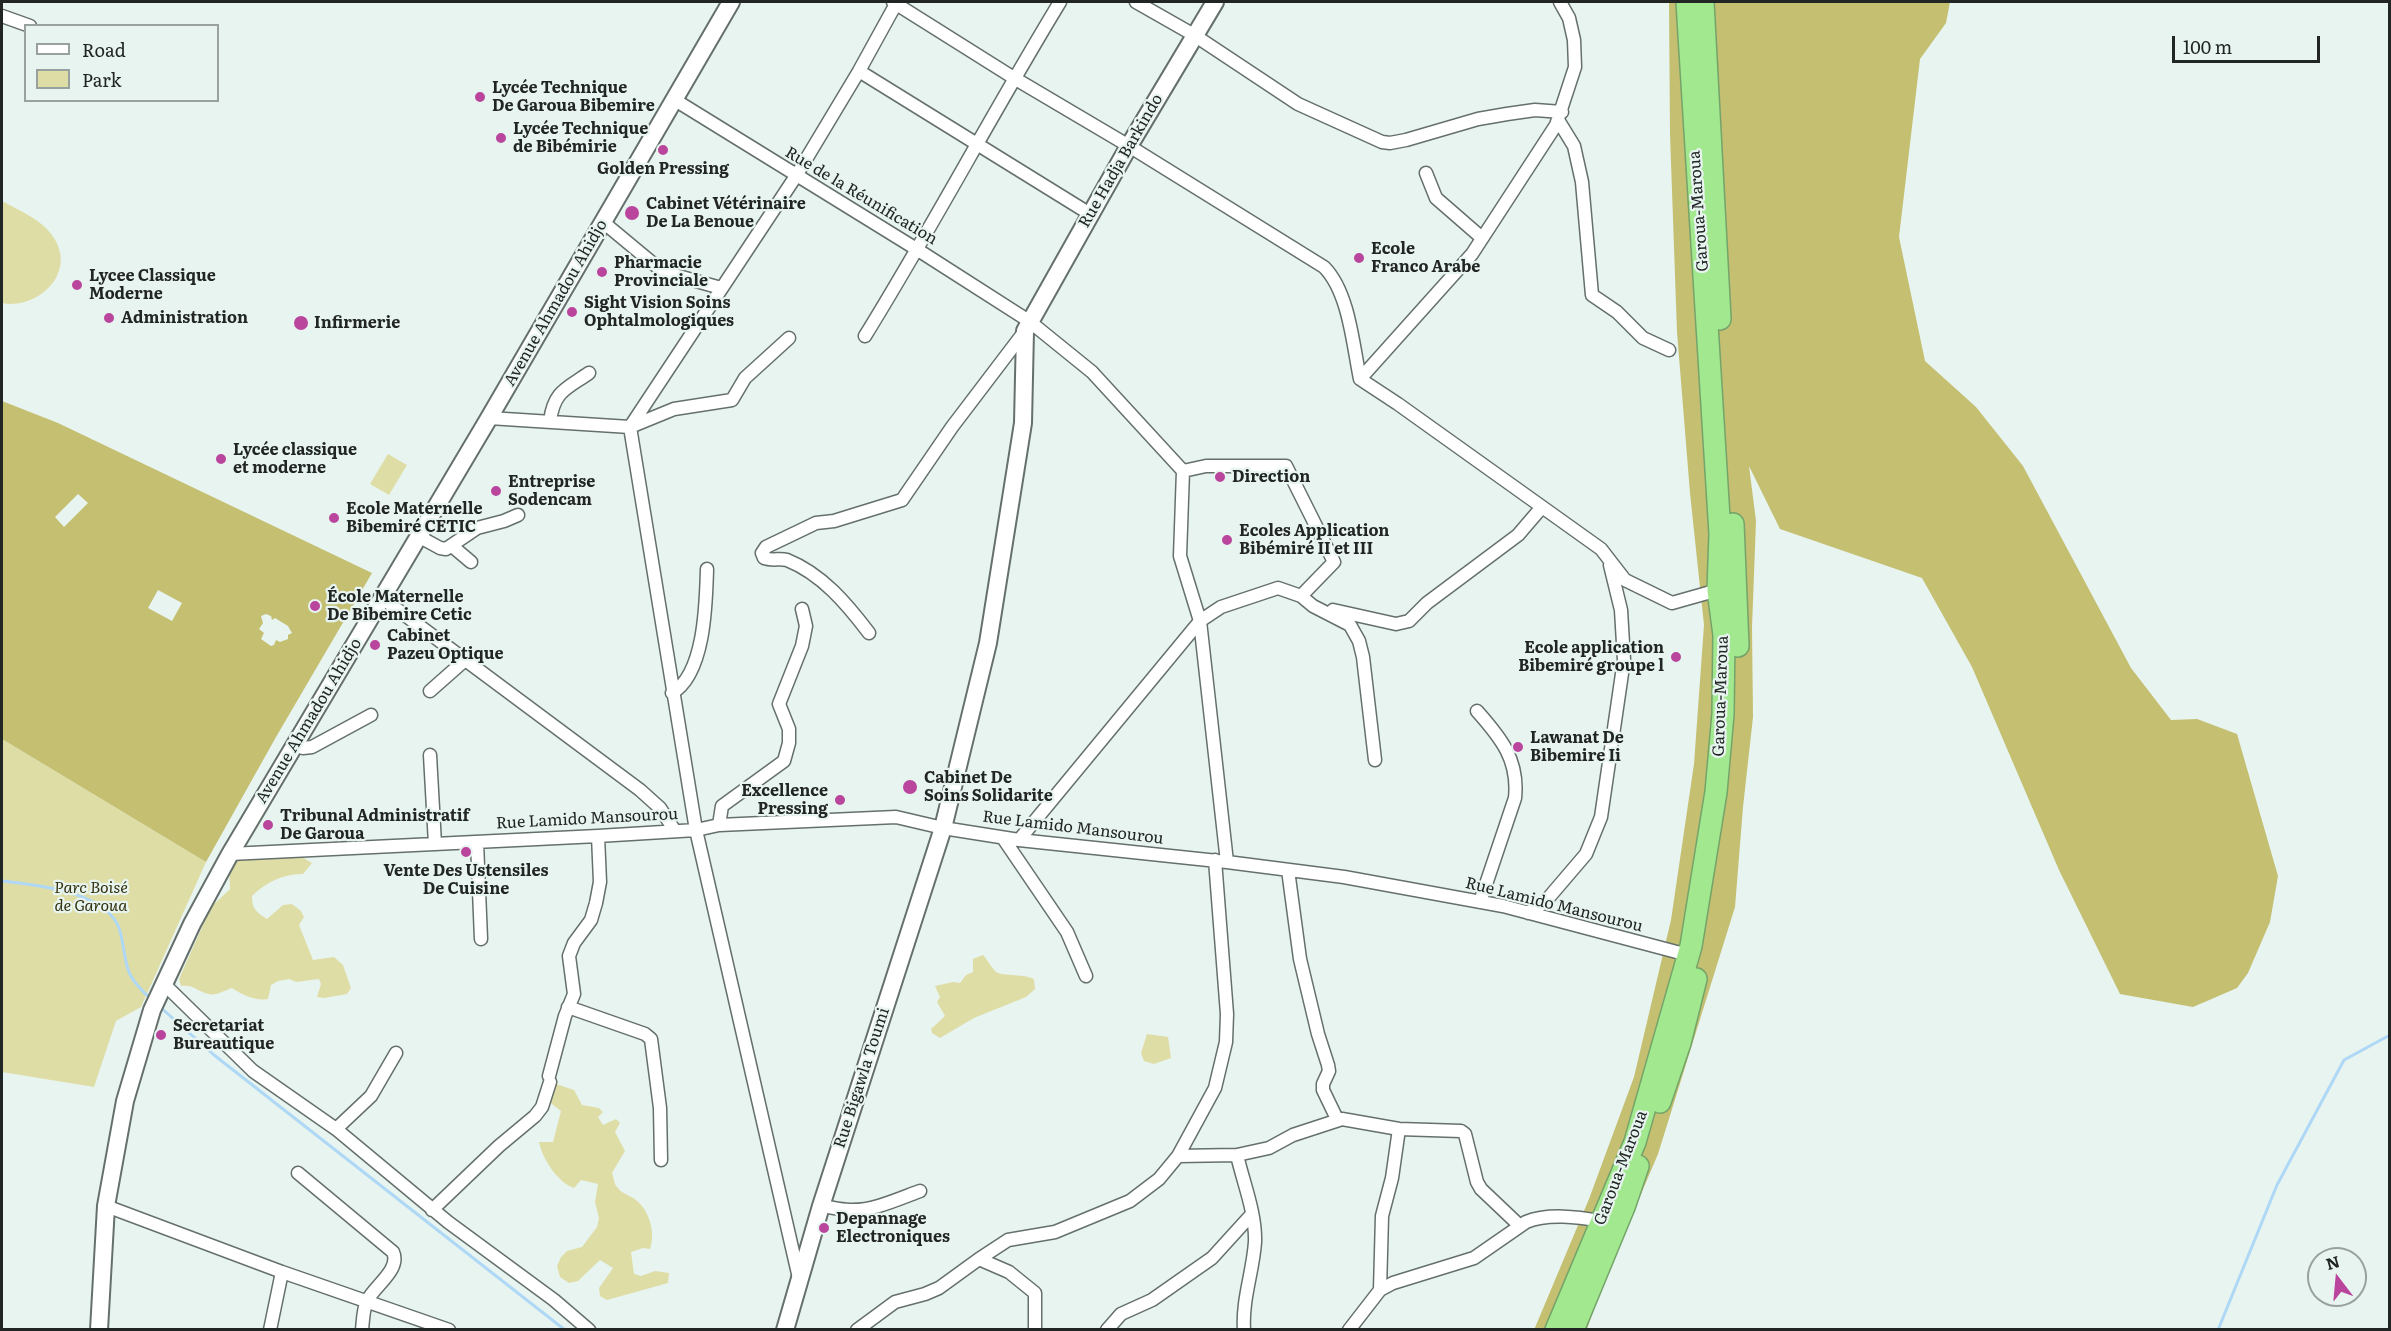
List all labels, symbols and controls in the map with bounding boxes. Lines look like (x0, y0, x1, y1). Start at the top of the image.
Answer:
legend (24, 24, 219, 102)
scale bar (2175, 24, 2324, 62)
text: 100 m (2183, 33, 2232, 60)
text: Road (82, 36, 126, 63)
text: Park (82, 66, 121, 93)
place label: Lycée Technique De Garoua Bibemire (492, 78, 655, 116)
marker: Lycée Technique De Garoua Bibemire (473, 90, 487, 104)
street label: Rue Hadja Barkindo (1075, 91, 1167, 231)
place label: Lycée Technique de Bibémirie (513, 119, 648, 157)
marker: Lycée Technique de Bibémirie (494, 131, 508, 145)
marker: Golden Pressing (656, 143, 670, 157)
street label: Rue de la Réunification (781, 143, 941, 249)
street label: Garoua-Maroua (1685, 150, 1713, 272)
place label: Golden Pressing (597, 159, 729, 179)
place label: Cabinet Vétérinaire De La Benoue (646, 194, 806, 232)
marker: Cabinet Vétérinaire De La Benoue (623, 204, 641, 222)
street label: Avenue Ahmadou Ahidjo (500, 216, 612, 390)
place label: Ecole Franco Arabe (1371, 239, 1480, 277)
marker: Ecole Franco Arabe (1352, 251, 1366, 265)
place label: Pharmacie Provinciale (614, 253, 708, 291)
marker: Pharmacie Provinciale (595, 265, 609, 279)
place label: Lycee Classique Moderne (89, 266, 216, 304)
marker: Lycee Classique Moderne (70, 278, 84, 292)
place label: Sight Vision Soins Ophtalmologiques (584, 293, 734, 331)
marker: Sight Vision Soins Ophtalmologiques (565, 305, 579, 319)
place label: Administration (121, 308, 248, 328)
marker: Administration (102, 311, 116, 325)
place label: Infirmerie (314, 313, 400, 333)
marker: Infirmerie (292, 314, 310, 332)
place label: Lycée classique et moderne (233, 440, 357, 478)
marker: Lycée classique et moderne (214, 452, 228, 466)
place label: Direction (1232, 467, 1310, 487)
marker: Direction (1213, 470, 1227, 484)
place label: Entreprise Sodencam (508, 472, 595, 510)
marker: Entreprise Sodencam (489, 484, 503, 498)
place label: Ecole Maternelle Bibemiré CETIC (346, 499, 483, 537)
marker: Ecole Maternelle Bibemiré CETIC (327, 511, 341, 525)
place label: Ecoles Application Bibémiré II et III (1239, 521, 1389, 559)
marker: Ecoles Application Bibémiré II et III (1220, 533, 1234, 547)
place label: École Maternelle De Bibemire Cetic (327, 587, 472, 625)
marker: École Maternelle De Bibemire Cetic (308, 599, 322, 613)
place label: Cabinet Pazeu Optique (387, 626, 504, 664)
street label: Avenue Ahmadou Ahidjo (252, 635, 366, 807)
street label: Garoua-Maroua (1709, 635, 1733, 757)
marker: Cabinet Pazeu Optique (368, 638, 382, 652)
place label: Ecole application Bibemiré groupe l (1518, 638, 1664, 676)
marker: Ecole application Bibemiré groupe l (1669, 650, 1683, 664)
place label: Lawanat De Bibemire Ii (1530, 728, 1624, 766)
marker: Lawanat De Bibemire Ii (1511, 740, 1525, 754)
place label: Cabinet De Soins Solidarite (924, 768, 1053, 806)
marker: Cabinet De Soins Solidarite (901, 778, 919, 796)
place label: Excellence Pressing (741, 781, 828, 819)
marker: Excellence Pressing (833, 793, 847, 807)
street label: Rue Lamido Mansourou (495, 805, 679, 833)
place label: Tribunal Administratif De Garoua (280, 806, 469, 844)
street label: Rue Lamido Mansourou (981, 807, 1165, 849)
marker: Tribunal Administratif De Garoua (261, 818, 275, 832)
marker: Vente Des Ustensiles De Cuisine (459, 845, 473, 859)
place label: Vente Des Ustensiles De Cuisine (384, 861, 548, 899)
street label: Rue Lamido Mansourou (1463, 874, 1645, 936)
park label: Parc Boisé de Garoua (54, 878, 128, 916)
street label: Rue Bigawla Toumi (830, 1005, 894, 1151)
place label: Secretariat Bureautique (173, 1016, 274, 1054)
marker: Secretariat Bureautique (154, 1028, 168, 1042)
street label: Garoua-Maroua (1590, 1108, 1652, 1228)
place label: Depannage Electroniques (836, 1209, 950, 1247)
marker: Depannage Electroniques (817, 1221, 831, 1235)
north arrow (2307, 1247, 2367, 1307)
text: N (2323, 1248, 2342, 1275)

